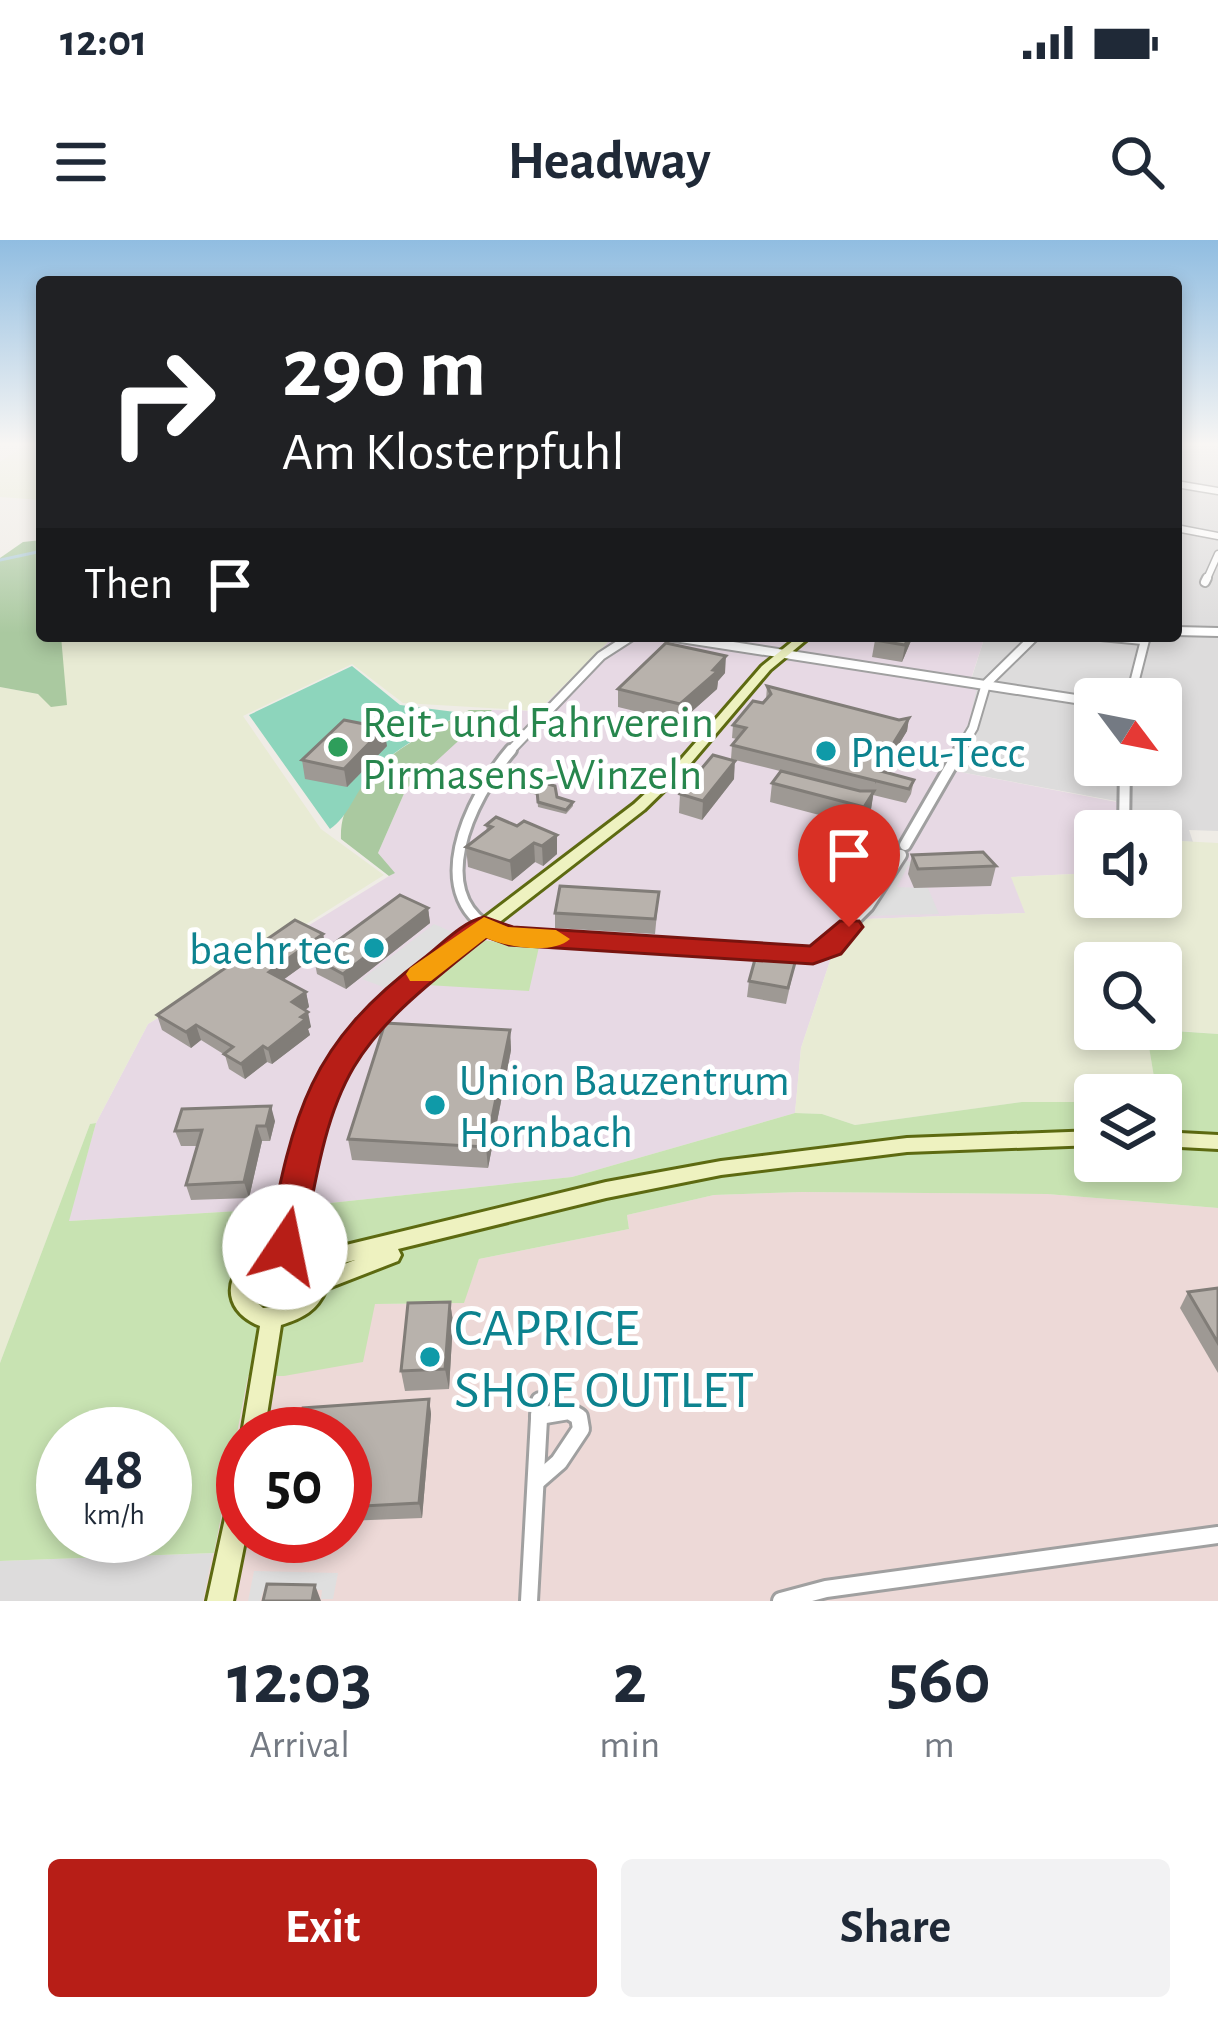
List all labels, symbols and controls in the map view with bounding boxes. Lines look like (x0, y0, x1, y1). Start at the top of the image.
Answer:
text: 12:01 (60, 19, 147, 64)
icon: menu (48, 129, 114, 195)
icon: search (1104, 129, 1170, 195)
text: Headway (507, 135, 711, 189)
icon: right (84, 324, 240, 480)
text: 290 m (282, 328, 486, 412)
text: Am Klosterpfuhl (282, 426, 625, 480)
icon: arrive (197, 552, 263, 618)
text: Then (84, 562, 173, 607)
north arrow (1074, 678, 1182, 786)
map controls (1074, 678, 1182, 1182)
place label: Reit- und Fahrverein Pirmasens-Winzeln (362, 701, 714, 798)
place label: Pneu-Tecc (850, 731, 1025, 776)
marker: Reit- und Fahrverein Pirmasens-Winzeln (325, 734, 351, 760)
marker: Pneu-Tecc (813, 738, 839, 764)
pin (798, 804, 900, 927)
button: sound (1074, 810, 1182, 918)
icon: arrive (816, 822, 882, 888)
place label: baehr tec (189, 928, 350, 973)
marker: baehr tec (361, 935, 387, 961)
button: search (1074, 942, 1182, 1050)
place label: Union Bauzentrum Hornbach (459, 1059, 790, 1156)
button: layers (1074, 1074, 1182, 1182)
marker: Union Bauzentrum Hornbach (422, 1092, 448, 1118)
position arrow (222, 1184, 348, 1310)
place label: CAPRICE SHOE OUTLET (454, 1302, 754, 1418)
marker: CAPRICE SHOE OUTLET (417, 1344, 443, 1370)
speed limit sign: 50 (216, 1407, 372, 1563)
text: 48 (84, 1440, 144, 1500)
text: km/h (83, 1500, 145, 1530)
text: 12:03 (227, 1644, 372, 1716)
text: 2 (613, 1644, 647, 1716)
text: 560 (887, 1644, 991, 1716)
text: Arrival (250, 1726, 350, 1765)
text: min (599, 1726, 660, 1765)
text: m (923, 1726, 955, 1765)
button: Exit (48, 1859, 597, 1997)
button: Share (621, 1859, 1170, 1997)

